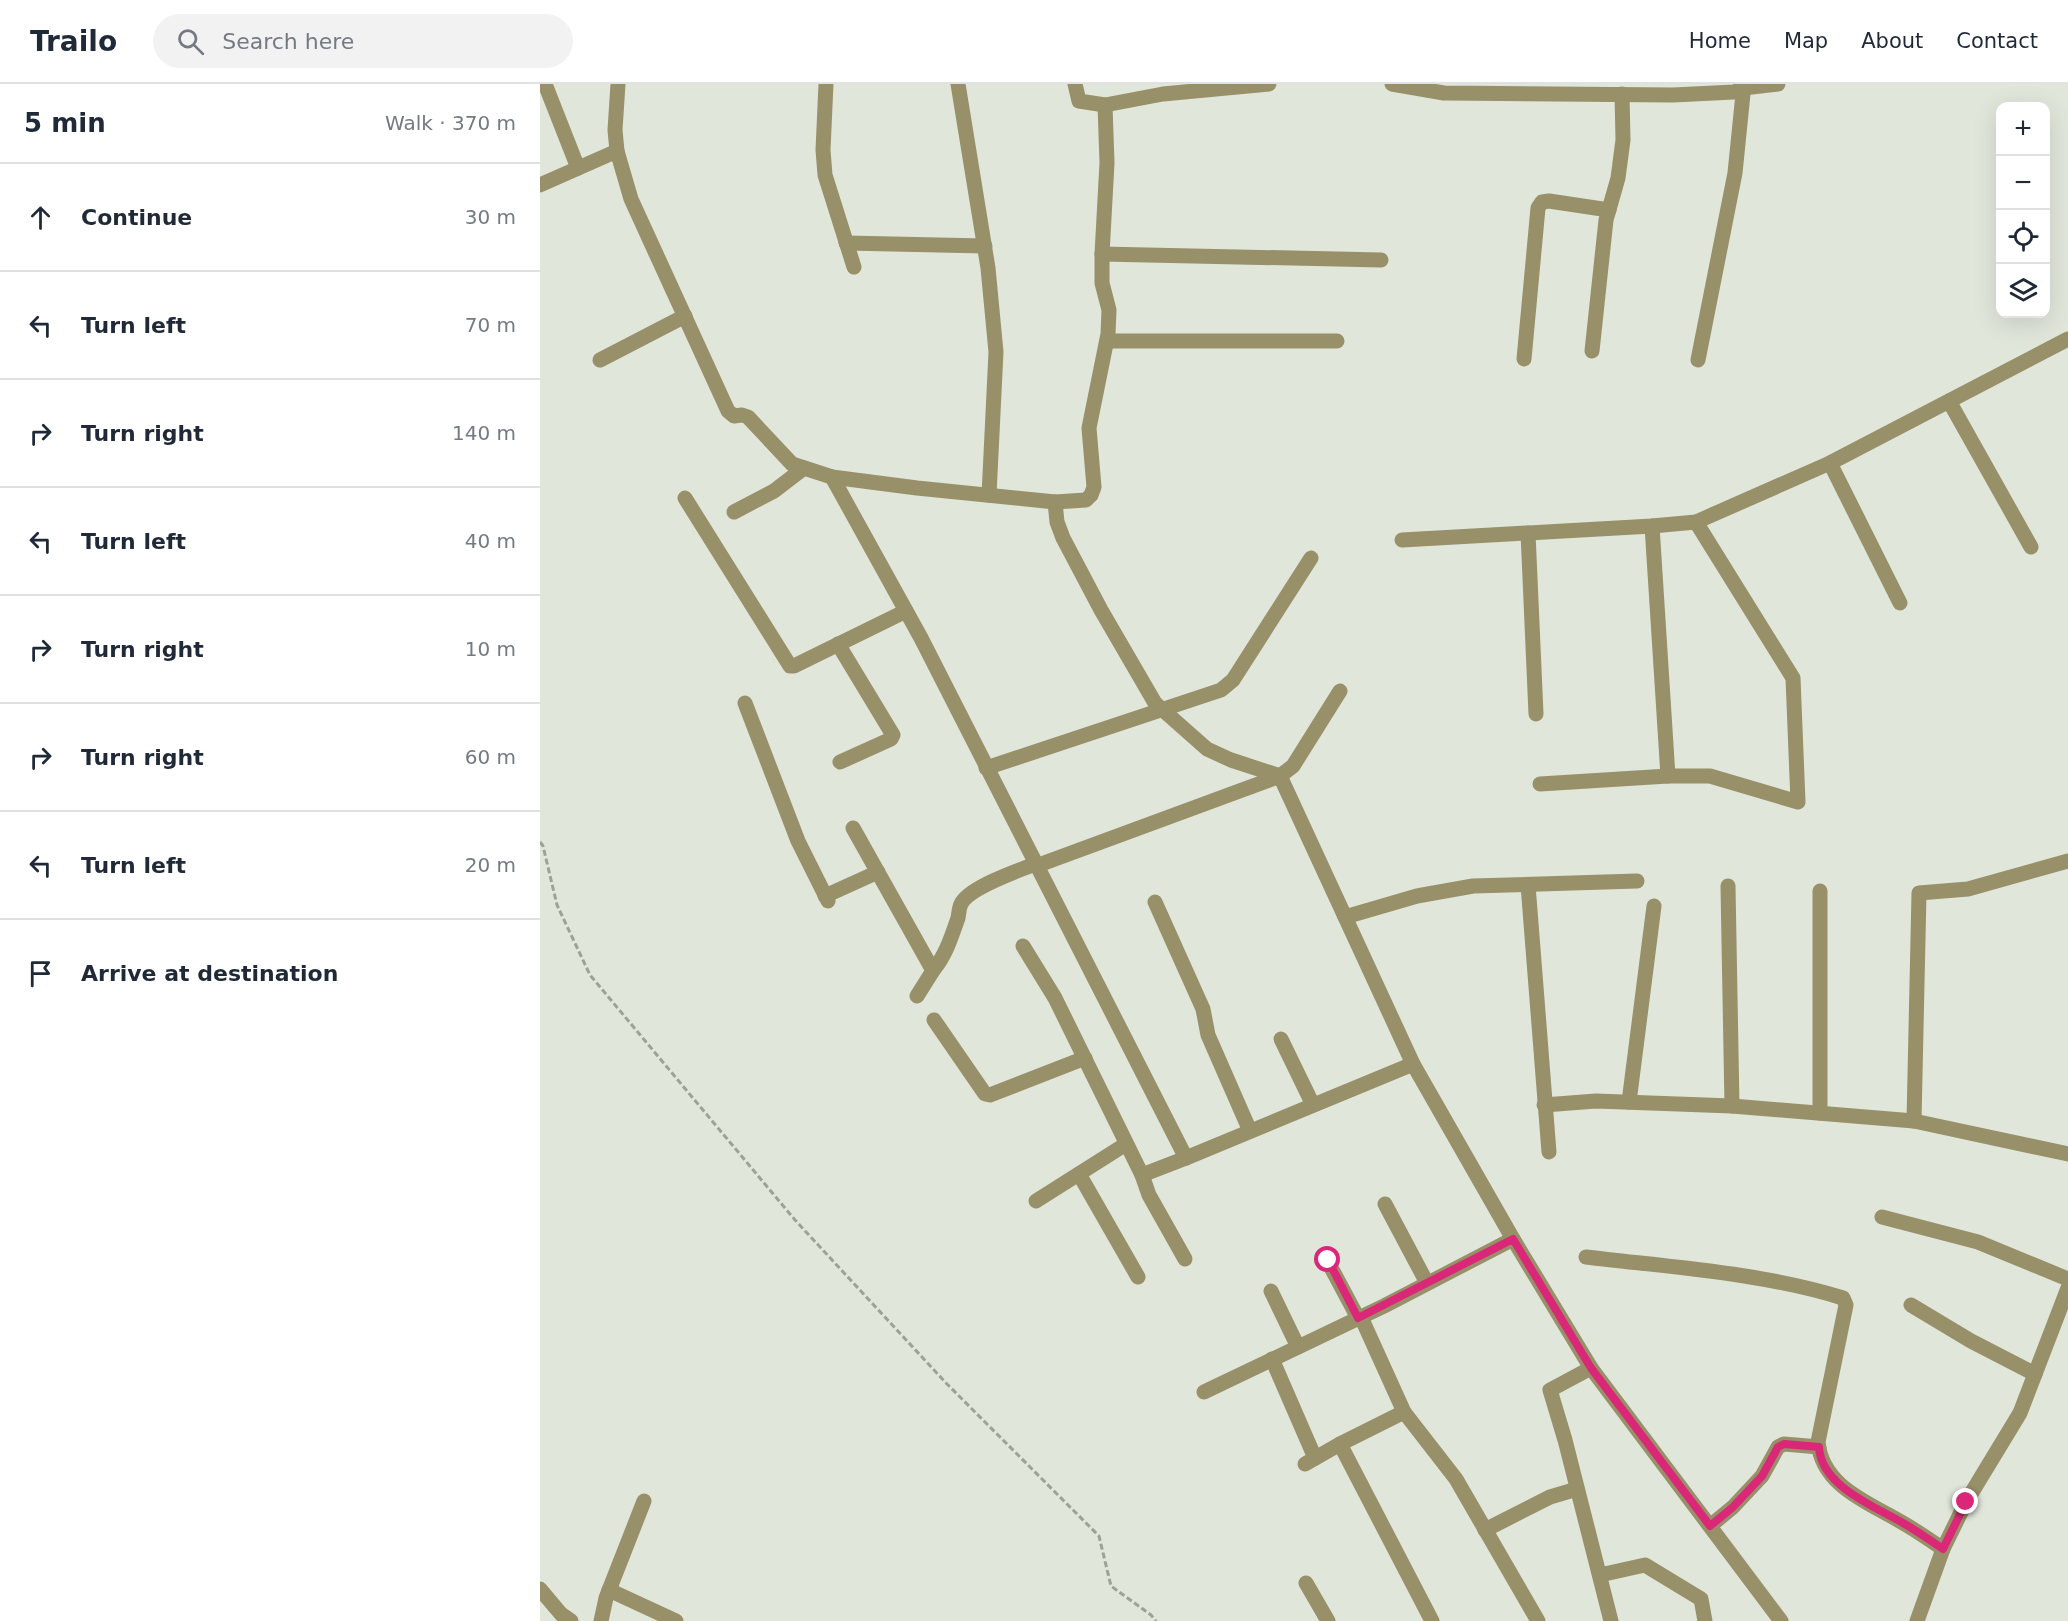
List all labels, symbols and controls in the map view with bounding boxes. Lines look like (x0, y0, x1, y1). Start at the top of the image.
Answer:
search box (153, 14, 573, 68)
text: Trailo (30, 25, 117, 58)
icon: search (174, 25, 207, 58)
text: Search here (222, 29, 354, 54)
text: Home (1689, 29, 1751, 53)
text: Map (1784, 29, 1828, 53)
text: About (1861, 29, 1923, 53)
text: Contact (1956, 29, 2038, 53)
map controls (1996, 102, 2050, 318)
button: + (1996, 102, 2050, 156)
text: 5 min (24, 108, 106, 138)
text: Walk · 370 m (385, 111, 516, 135)
button: − (1996, 156, 2050, 210)
icon: ahead (24, 201, 57, 234)
text: Continue (81, 205, 192, 230)
text: 30 m (465, 205, 516, 229)
button: locate (1996, 210, 2050, 264)
button: layers (1996, 264, 2050, 318)
icon: left (24, 309, 57, 342)
text: Turn left (81, 313, 186, 338)
text: 70 m (465, 313, 516, 337)
icon: right (24, 417, 57, 450)
text: Turn right (81, 421, 204, 446)
text: 140 m (452, 421, 516, 445)
icon: left (24, 525, 57, 558)
text: Turn left (81, 529, 186, 554)
text: 40 m (465, 529, 516, 553)
icon: right (24, 633, 57, 666)
text: Turn right (81, 637, 204, 662)
text: 10 m (465, 637, 516, 661)
icon: right (24, 741, 57, 774)
text: Turn right (81, 745, 204, 770)
text: 60 m (465, 745, 516, 769)
icon: left (24, 849, 57, 882)
text: Turn left (81, 853, 186, 878)
text: 20 m (465, 853, 516, 877)
icon: arrive (24, 957, 57, 990)
text: Arrive at destination (81, 961, 338, 986)
route start (1314, 1246, 1340, 1272)
route end (1952, 1488, 1978, 1514)

